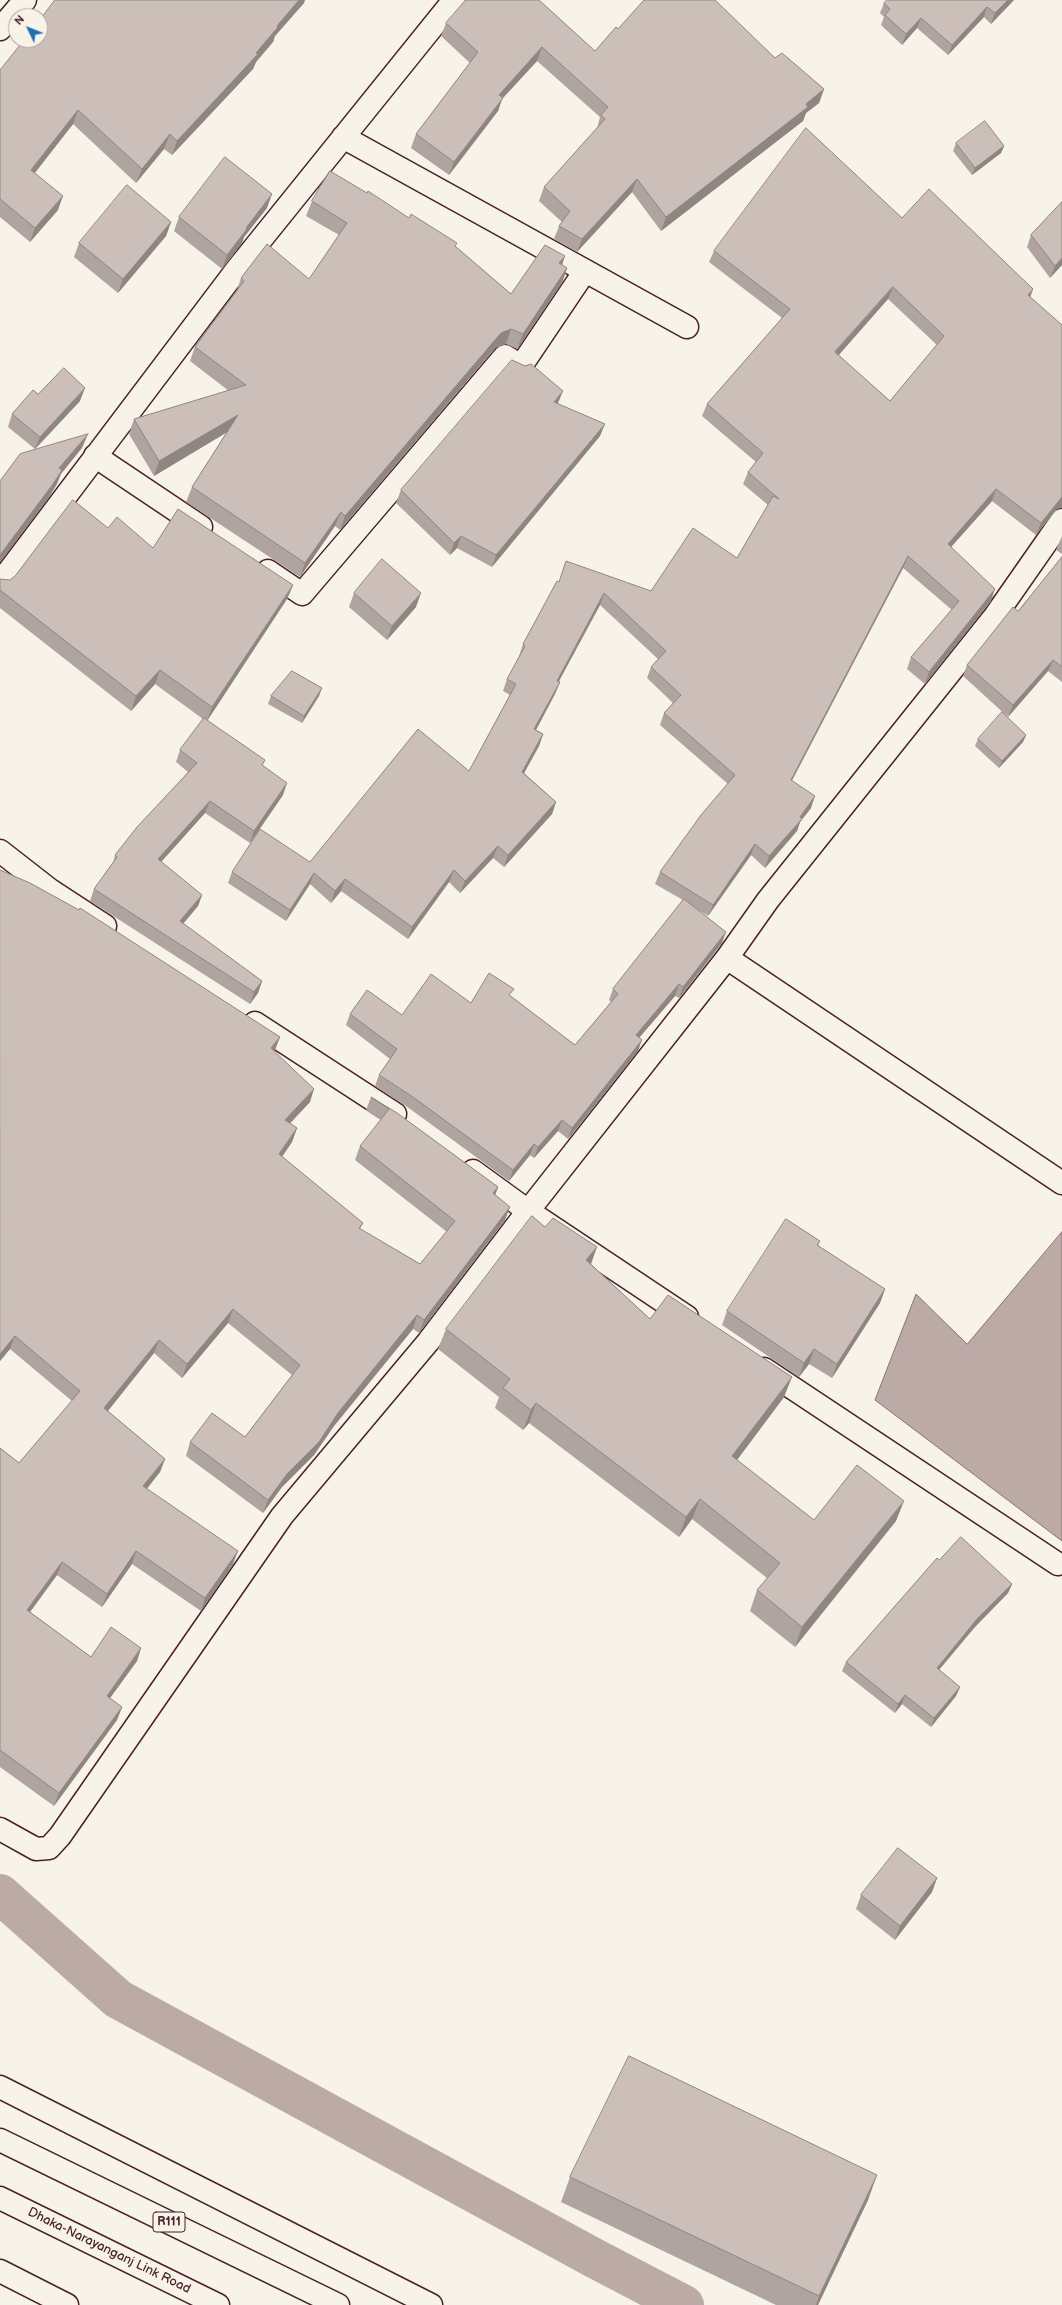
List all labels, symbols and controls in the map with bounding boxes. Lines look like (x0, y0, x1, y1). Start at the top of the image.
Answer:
north arrow (8, 8, 48, 48)
text: N (12, 13, 27, 28)
street label: Dhaka-Narayanganj Link Road (25, 2205, 193, 2297)
road number: R111 (153, 2212, 185, 2232)

